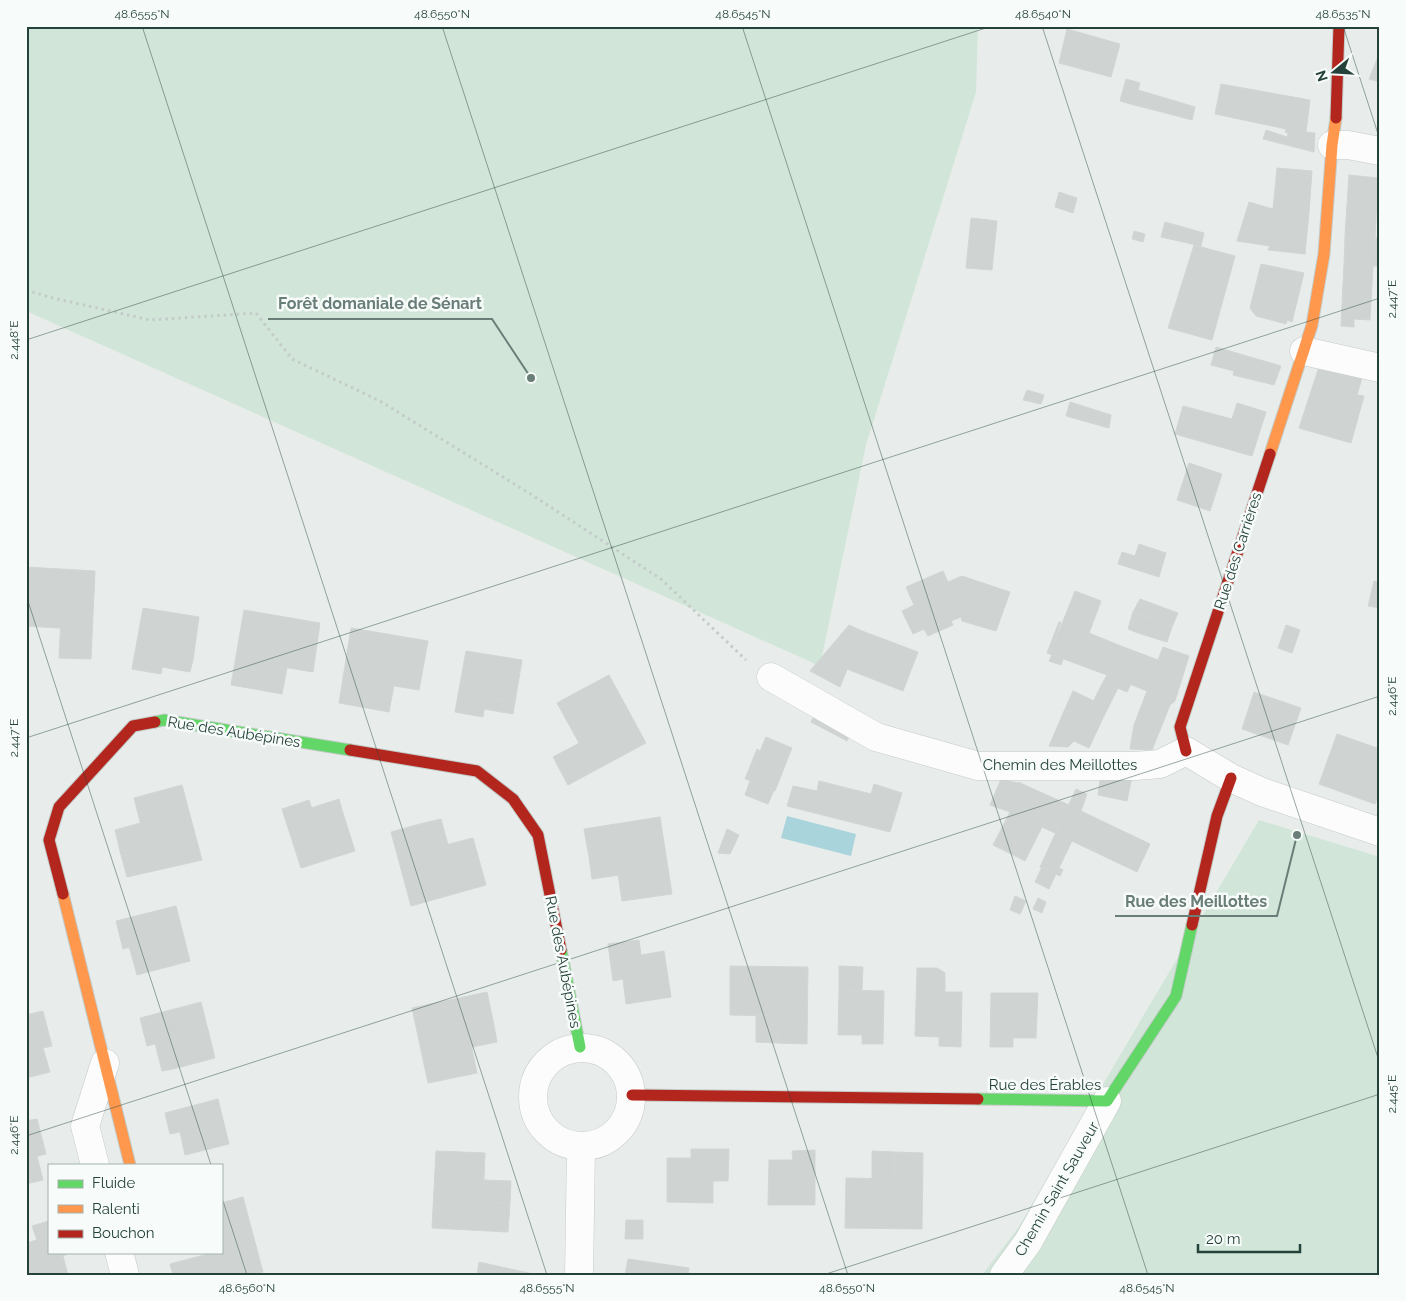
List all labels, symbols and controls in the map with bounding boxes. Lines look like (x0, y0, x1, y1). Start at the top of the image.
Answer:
text: 48.6555°N (114, 7, 170, 21)
text: 48.6550°N (414, 7, 470, 21)
text: 48.6545°N (715, 7, 771, 21)
text: 48.6540°N (1015, 7, 1071, 21)
text: 48.6535°N (1315, 7, 1371, 21)
north arrow (1308, 48, 1358, 98)
text: N (1312, 68, 1331, 84)
text: 2.447°E (1385, 280, 1399, 318)
callout: Forêt domaniale de Sénart (268, 288, 492, 319)
text: Forêt domaniale de Sénart (278, 294, 482, 313)
text: 2.448°E (7, 320, 21, 360)
street label: Rue des Carrières (1211, 490, 1265, 612)
text: 2.446°E (1385, 676, 1399, 716)
street label: Rue des Aubépines (166, 713, 302, 751)
text: 2.447°E (7, 719, 21, 757)
street label: Chemin des Meillottes (983, 756, 1137, 774)
callout: Rue des Meillottes (1115, 885, 1277, 916)
text: Rue des Meillottes (1125, 892, 1267, 911)
street label: Rue des Aubépines (541, 894, 585, 1030)
text: 2.445°E (1385, 1075, 1399, 1113)
street label: Rue des Érables (989, 1076, 1101, 1094)
text: 2.446°E (7, 1115, 21, 1155)
street label: Chemin Saint Sauveur (1011, 1118, 1103, 1260)
legend (48, 1164, 222, 1254)
text: Fluide (92, 1174, 135, 1192)
text: Ralenti (92, 1200, 140, 1218)
scale bar (1198, 1221, 1301, 1253)
text: Bouchon (92, 1224, 154, 1242)
text: 20 m (1206, 1230, 1241, 1248)
text: 48.6560°N (219, 1281, 275, 1295)
text: 48.6555°N (519, 1281, 575, 1295)
text: 48.6550°N (819, 1281, 875, 1295)
text: 48.6545°N (1119, 1281, 1175, 1295)

